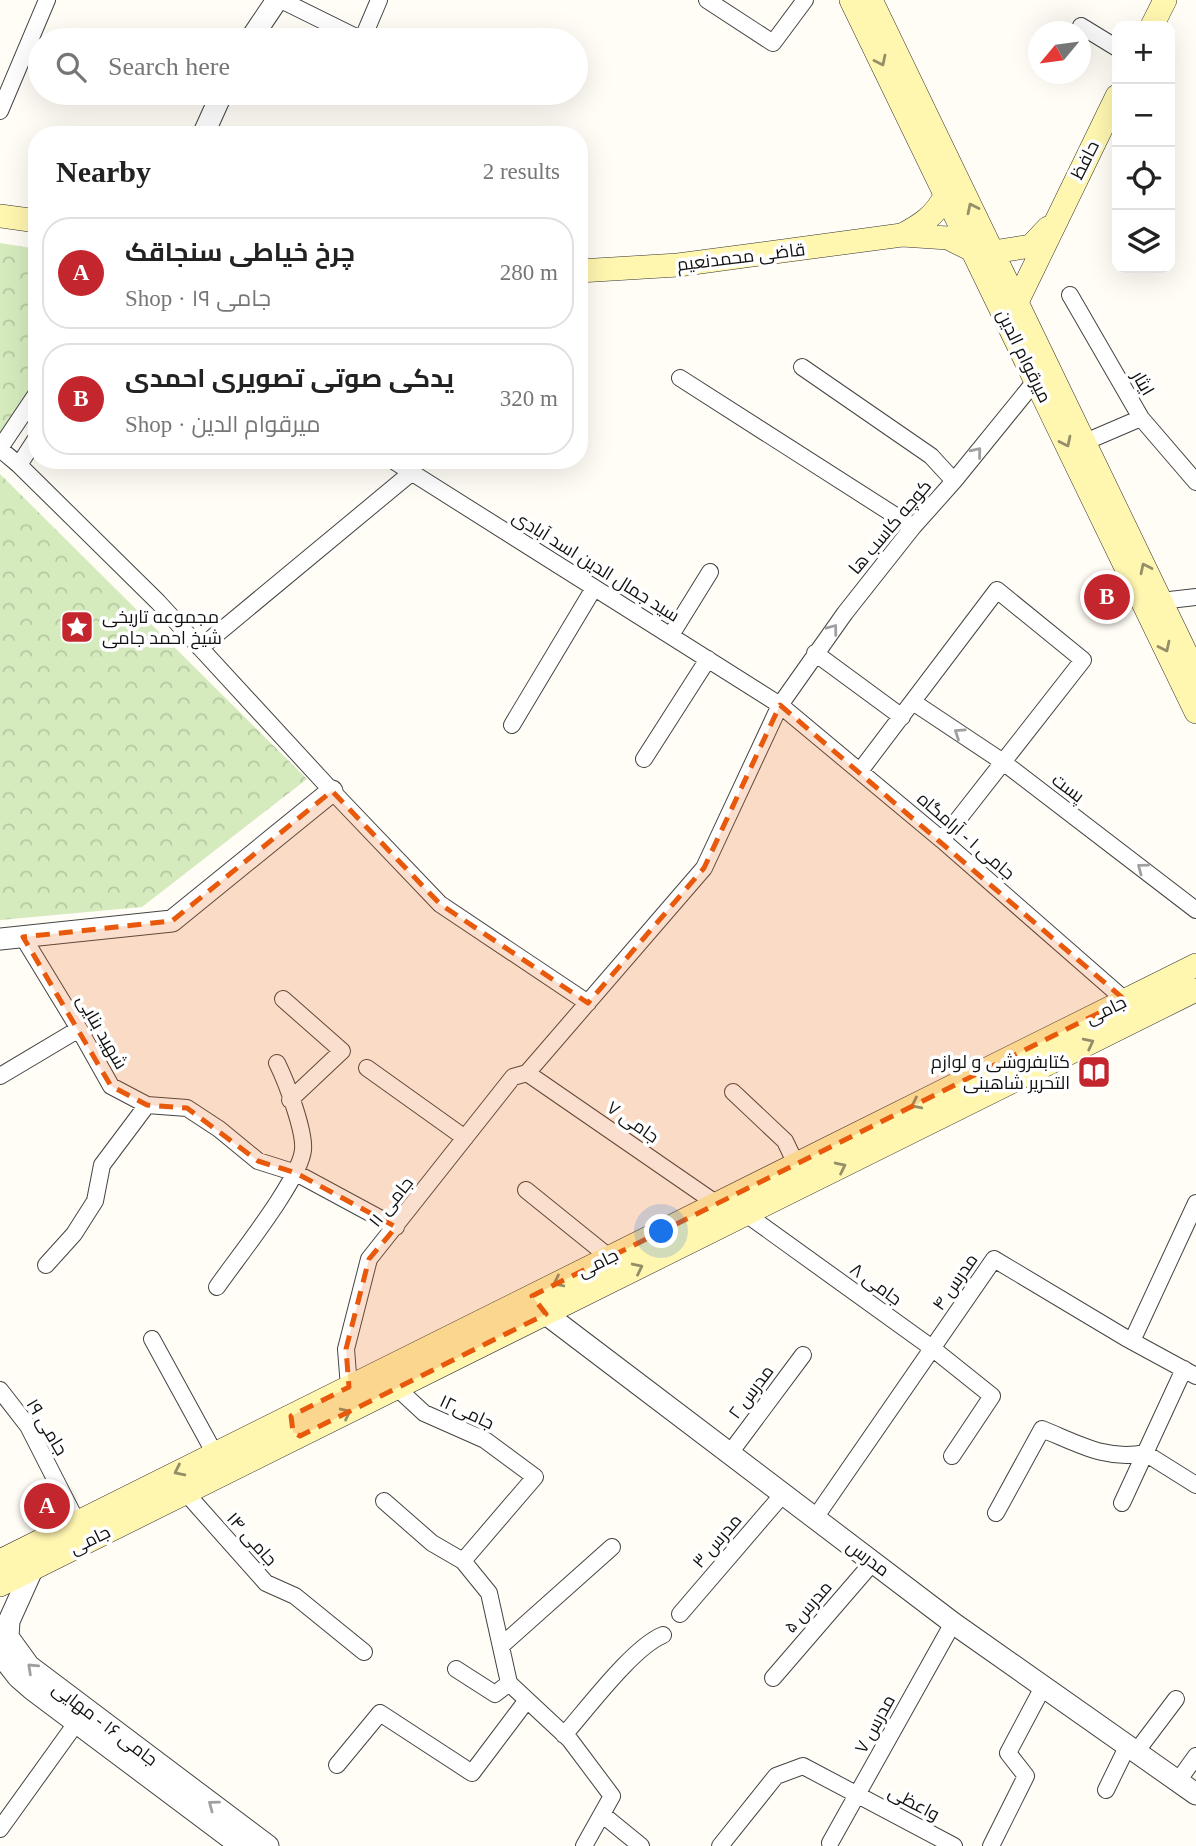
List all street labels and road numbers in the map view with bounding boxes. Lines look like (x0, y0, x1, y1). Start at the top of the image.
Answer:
street label: حافظ (1067, 137, 1103, 183)
street label: قاضی محمدنعیم (676, 239, 806, 277)
street label: میرقوام الدین (991, 306, 1055, 407)
street label: ایثار (1127, 366, 1158, 399)
street label: کوچه کاسب ها (845, 476, 937, 579)
street label: سید جمال الدین اسد آبادی (508, 506, 683, 627)
street label: پست (1047, 769, 1088, 808)
street label: جامی ۱ - آرامگاه (913, 788, 1019, 884)
street label: شهید بنایی (72, 991, 131, 1073)
street label: جامی (1082, 992, 1130, 1029)
street label: جامی ۷ (603, 1097, 663, 1148)
street label: جامی ۱۱ (365, 1173, 418, 1232)
street label: جامی (574, 1245, 622, 1282)
street label: مدرس ۴ (928, 1250, 982, 1315)
street label: جامی ۸ (846, 1259, 906, 1310)
street label: مدرس ۲ (724, 1361, 778, 1423)
street label: جامی۱۲ (436, 1391, 497, 1434)
street label: جامی ۱۹ (22, 1395, 72, 1459)
street label: جامی ۱۴ (222, 1508, 281, 1570)
street label: مدرس ۳ (688, 1510, 746, 1573)
street label: جامی (66, 1522, 114, 1559)
street label: مدرس (842, 1536, 893, 1581)
street label: مدرس ۵ (780, 1577, 837, 1638)
street label: جامی ۱۶ - مهایی (48, 1678, 161, 1771)
street label: مدرس ۷ (851, 1691, 900, 1757)
street label: واعظی (885, 1781, 943, 1826)

